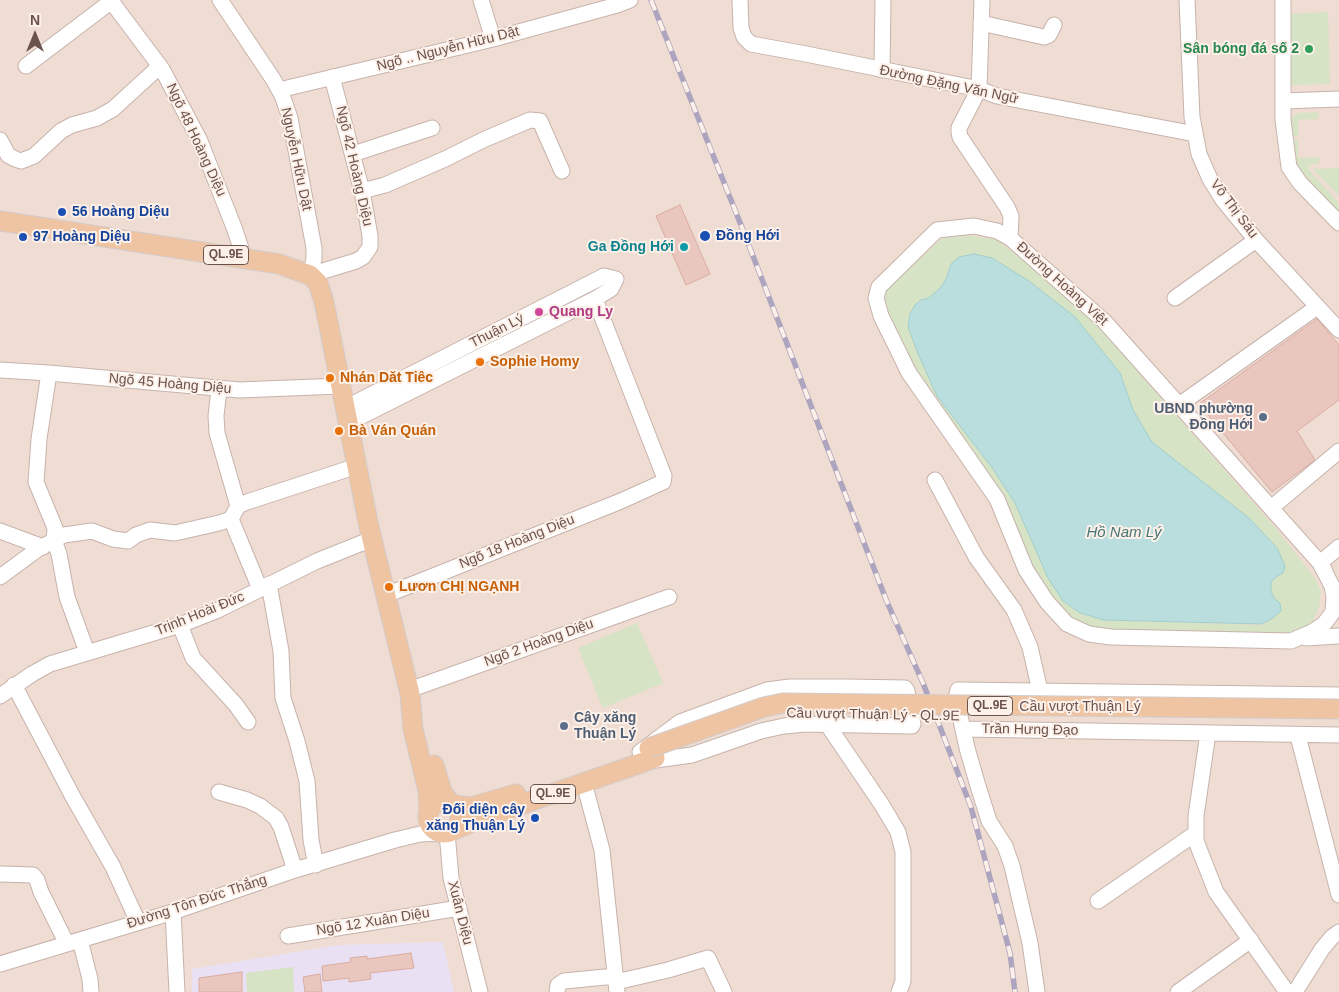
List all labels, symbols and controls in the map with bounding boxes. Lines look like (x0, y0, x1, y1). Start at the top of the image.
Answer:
north arrow (10, 10, 60, 60)
text: N (30, 12, 40, 28)
street label: Ngõ .. Nguyễn Hữu Dật (375, 23, 521, 75)
place label: Sân bóng đá số 2 (1183, 41, 1299, 57)
marker: Sân bóng đá số 2 (1303, 43, 1315, 55)
street label: Đường Đặng Văn Ngữ (878, 62, 1020, 108)
street label: Ngõ 48 Hoàng Diệu (162, 81, 230, 199)
street label: Ngõ 42 Hoàng Diệu (332, 104, 376, 228)
street label: Nguyễn Hữu Dật (277, 106, 315, 212)
street label: Võ Thị Sáu (1206, 176, 1262, 242)
place label: 56 Hoàng Diệu (72, 204, 169, 220)
marker: 56 Hoàng Diệu (56, 206, 68, 218)
place label: Đồng Hới (716, 228, 780, 244)
place label: 97 Hoàng Diệu (33, 229, 130, 245)
marker: Đồng Hới (698, 229, 712, 243)
marker: 97 Hoàng Diệu (17, 231, 29, 243)
place label: Ga Đồng Hới (588, 239, 674, 255)
street label: Đường Hoàng Việt (1013, 239, 1111, 329)
marker: Ga Đồng Hới (678, 241, 690, 253)
road number: QL.9E (204, 246, 248, 264)
place label: Quang Ly (549, 304, 613, 320)
marker: Quang Ly (533, 306, 545, 318)
street label: Thuận Lý (467, 310, 527, 352)
place label: Sophie Homy (490, 354, 579, 370)
marker: Sophie Homy (474, 356, 486, 368)
street label: Ngõ 45 Hoàng Diệu (108, 370, 232, 398)
place label: Nhán Dăt Tiêc (340, 370, 433, 386)
marker: Nhán Dăt Tiêc (324, 372, 336, 384)
place label: UBND phường Đồng Hới (1154, 401, 1253, 434)
marker: UBND phường Đồng Hới (1257, 411, 1269, 423)
place label: Bà Ván Quán (349, 423, 436, 439)
marker: Bà Ván Quán (333, 425, 345, 437)
street label: Ngõ 18 Hoàng Diệu (457, 511, 577, 573)
water label: Hồ Nam Lý (1086, 524, 1162, 542)
place label: Lươn CHỊ NGẠNH (399, 579, 519, 595)
marker: Lươn CHỊ NGẠNH (383, 581, 395, 593)
street label: Trịnh Hoài Đức (153, 589, 247, 639)
street label: Ngõ 2 Hoàng Diệu (482, 615, 596, 671)
road number: QL.9E (968, 696, 1012, 716)
street label: Cầu vượt Thuận Lý (1019, 699, 1141, 715)
street label: Cầu vượt Thuận Lý - QL.9E (786, 705, 960, 725)
place label: Cây xăng Thuận Lý (574, 710, 636, 742)
marker: Cây xăng Thuận Lý (558, 720, 570, 732)
street label: Trần Hưng Đạo (981, 721, 1079, 739)
road number: QL.9E (530, 784, 576, 804)
place label: Đối diện cây xăng Thuận Lý (426, 802, 525, 834)
marker: Đối diện cây xăng Thuận Lý (529, 812, 541, 824)
street label: Đường Tôn Đức Thắng (125, 871, 269, 933)
street label: Xuân Diệu (444, 879, 476, 947)
street label: Ngõ 12 Xuân Diệu (315, 905, 431, 939)

